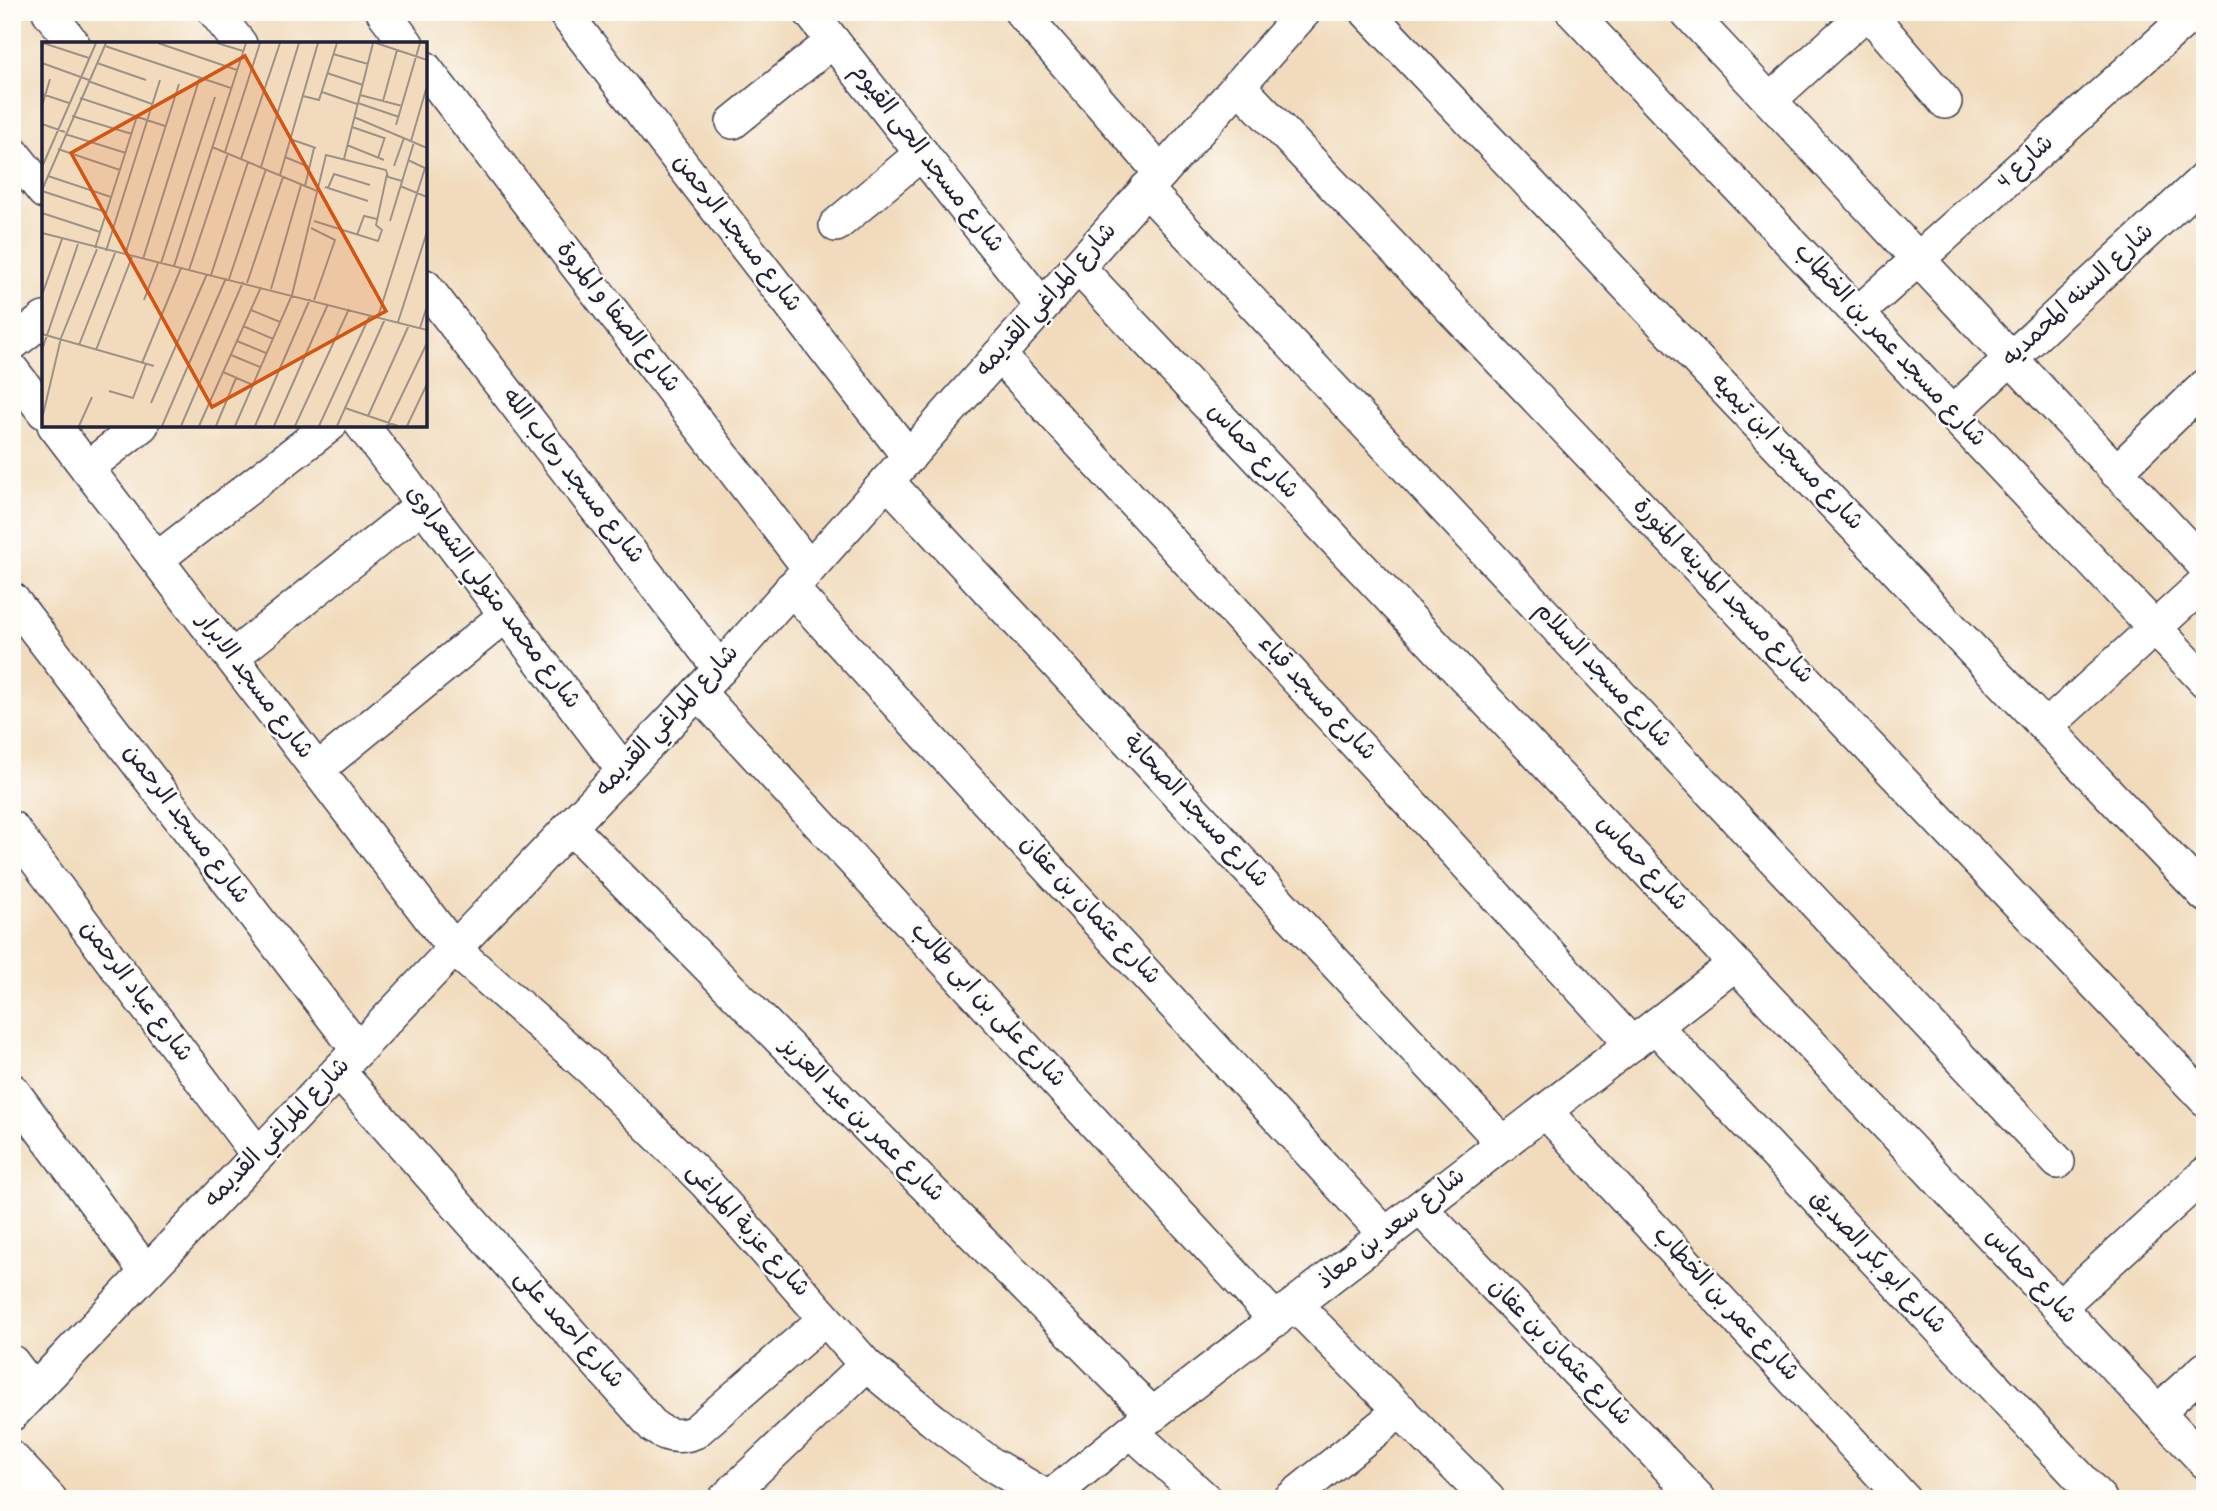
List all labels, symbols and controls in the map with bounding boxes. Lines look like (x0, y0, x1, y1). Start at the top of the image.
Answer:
inset map (42, 42, 427, 427)
street label: شارع مسجد الحى القيوم (841, 57, 1011, 261)
street label: شارع 4 (1990, 128, 2062, 198)
street label: شارع مسجد الرحمن (663, 147, 809, 321)
street label: شارع المراغي القديمه (968, 216, 1127, 387)
street label: شارع السنه المحمديه (1996, 217, 2162, 375)
street label: شارع الصفا و المروة (547, 235, 687, 401)
street label: شارع مسجد عمر بن الخطاب (1785, 236, 1993, 456)
street label: شارع مسجد ابن تيميه (1702, 367, 1870, 539)
street label: شارع مسجد رحاب الله (493, 382, 651, 572)
street label: شارع حماس (1198, 396, 1306, 508)
street label: شارع محمد متولي الشعراوى (395, 479, 588, 718)
street label: شارع مسجد المدينه المنورة (1624, 491, 1820, 693)
street label: شارع مسجد السلام (1525, 595, 1679, 757)
street label: شارع مسجد الابرار (186, 605, 320, 767)
street label: شارع مسجد قباء (1249, 628, 1383, 770)
street label: شارع المراغي القديمه (588, 638, 749, 807)
street label: شارع مسجد الصحابة (1114, 727, 1276, 897)
street label: شارع مسجد الرحمن (113, 738, 257, 912)
street label: شارع حماس (1587, 808, 1695, 920)
street label: شارع عثمان بن عفان (1010, 828, 1168, 994)
street label: شارع عباد الرحمن (70, 914, 200, 1070)
street label: شارع على بن ابى طالب (901, 916, 1073, 1096)
street label: شارع عمر بن عبد العزيز (769, 1029, 951, 1211)
street label: شارع المراغي القديمه (197, 1051, 360, 1218)
street label: شارع عزبة المراغى (677, 1156, 817, 1306)
street label: شارع سعد بن معاذ (1310, 1161, 1474, 1299)
street label: شارع ابو بكر الصديق (1801, 1183, 1953, 1343)
street label: شارع عمر بن الخطاب (1644, 1220, 1806, 1390)
street label: شارع حماس (1976, 1221, 2084, 1333)
street label: شارع احمد على (505, 1263, 631, 1397)
street label: شارع عثمان بن عفان (1479, 1271, 1639, 1435)

